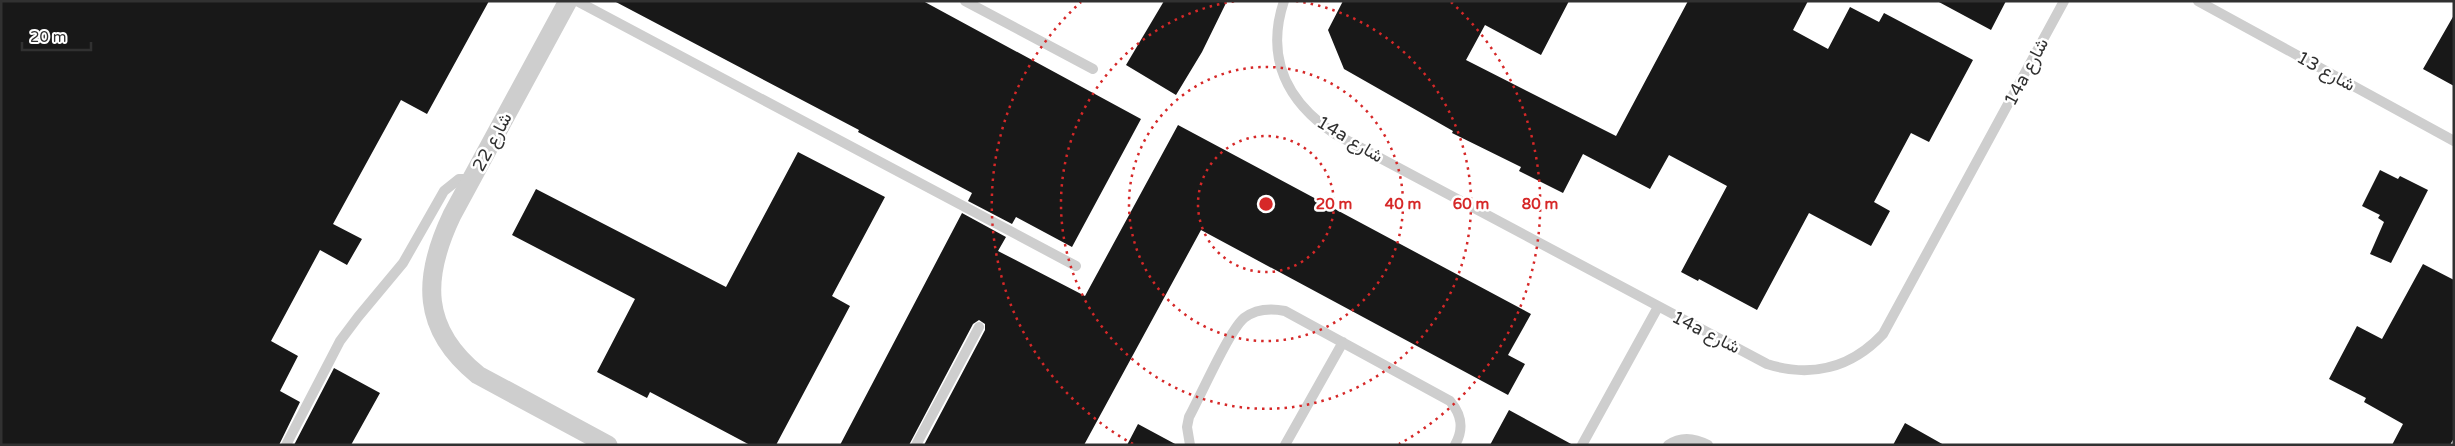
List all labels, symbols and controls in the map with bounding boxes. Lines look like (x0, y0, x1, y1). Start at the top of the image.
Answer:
scale bar (22, 20, 91, 52)
text: 20 m (30, 28, 67, 46)
street label: 14a شارع (1999, 34, 2054, 110)
street label: شارع 13 (2292, 46, 2359, 97)
street label: شارع 22 (467, 109, 518, 176)
street label: 14a شارع (1312, 111, 1387, 168)
centre of rings (1257, 195, 1275, 213)
text: 20 m (1316, 195, 1352, 213)
text: 40 m (1385, 195, 1421, 213)
text: 60 m (1453, 195, 1489, 213)
text: 80 m (1522, 195, 1558, 213)
street label: 14a شارع (1668, 305, 1744, 359)

